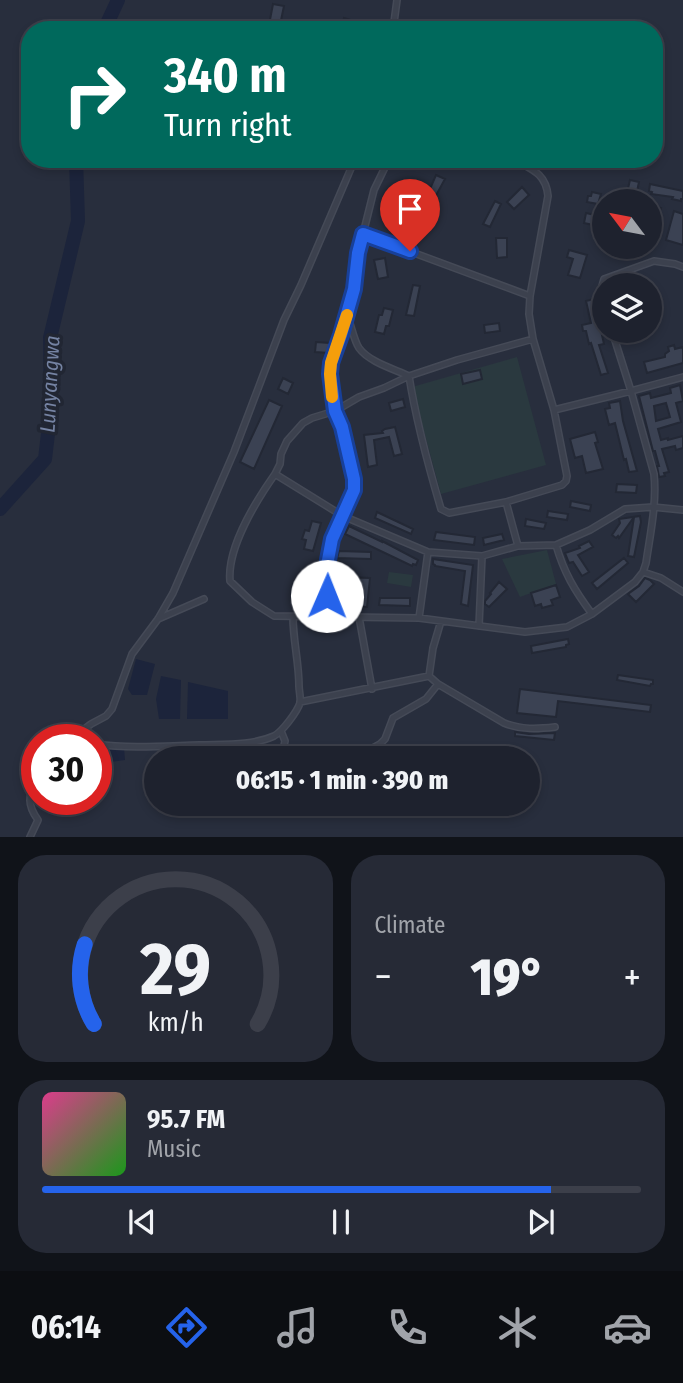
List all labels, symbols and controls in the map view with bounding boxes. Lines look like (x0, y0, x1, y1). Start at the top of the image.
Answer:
text: 340 m (164, 46, 287, 105)
icon: right (49, 49, 140, 140)
text: Turn right (164, 106, 291, 144)
pin (380, 179, 440, 251)
north arrow (592, 189, 662, 259)
map controls (592, 189, 662, 343)
icon: arrive (391, 190, 429, 228)
button: layers (592, 273, 662, 343)
water label: Lunyangwa (34, 335, 66, 433)
position arrow (290, 559, 364, 633)
speed limit sign: 30 (21, 724, 112, 815)
text: 06:15 · 1 min · 390 m (236, 765, 448, 796)
text: Climate (375, 911, 445, 939)
text: 29 (139, 927, 211, 1014)
text: 19° (471, 946, 545, 1009)
text: − (375, 954, 392, 1000)
text: + (624, 954, 641, 1000)
text: km/h (147, 1008, 203, 1038)
text: 95.7 FM (147, 1104, 225, 1135)
text: Music (147, 1135, 201, 1163)
icon: previous (123, 1203, 161, 1241)
icon: pause (322, 1203, 360, 1241)
icon: next (522, 1203, 560, 1241)
icon: directions (162, 1303, 211, 1352)
icon: music (273, 1303, 322, 1352)
icon: phone (383, 1303, 432, 1352)
icon: climate (493, 1303, 542, 1352)
icon: car (603, 1303, 652, 1352)
text: 06:14 (31, 1308, 101, 1346)

